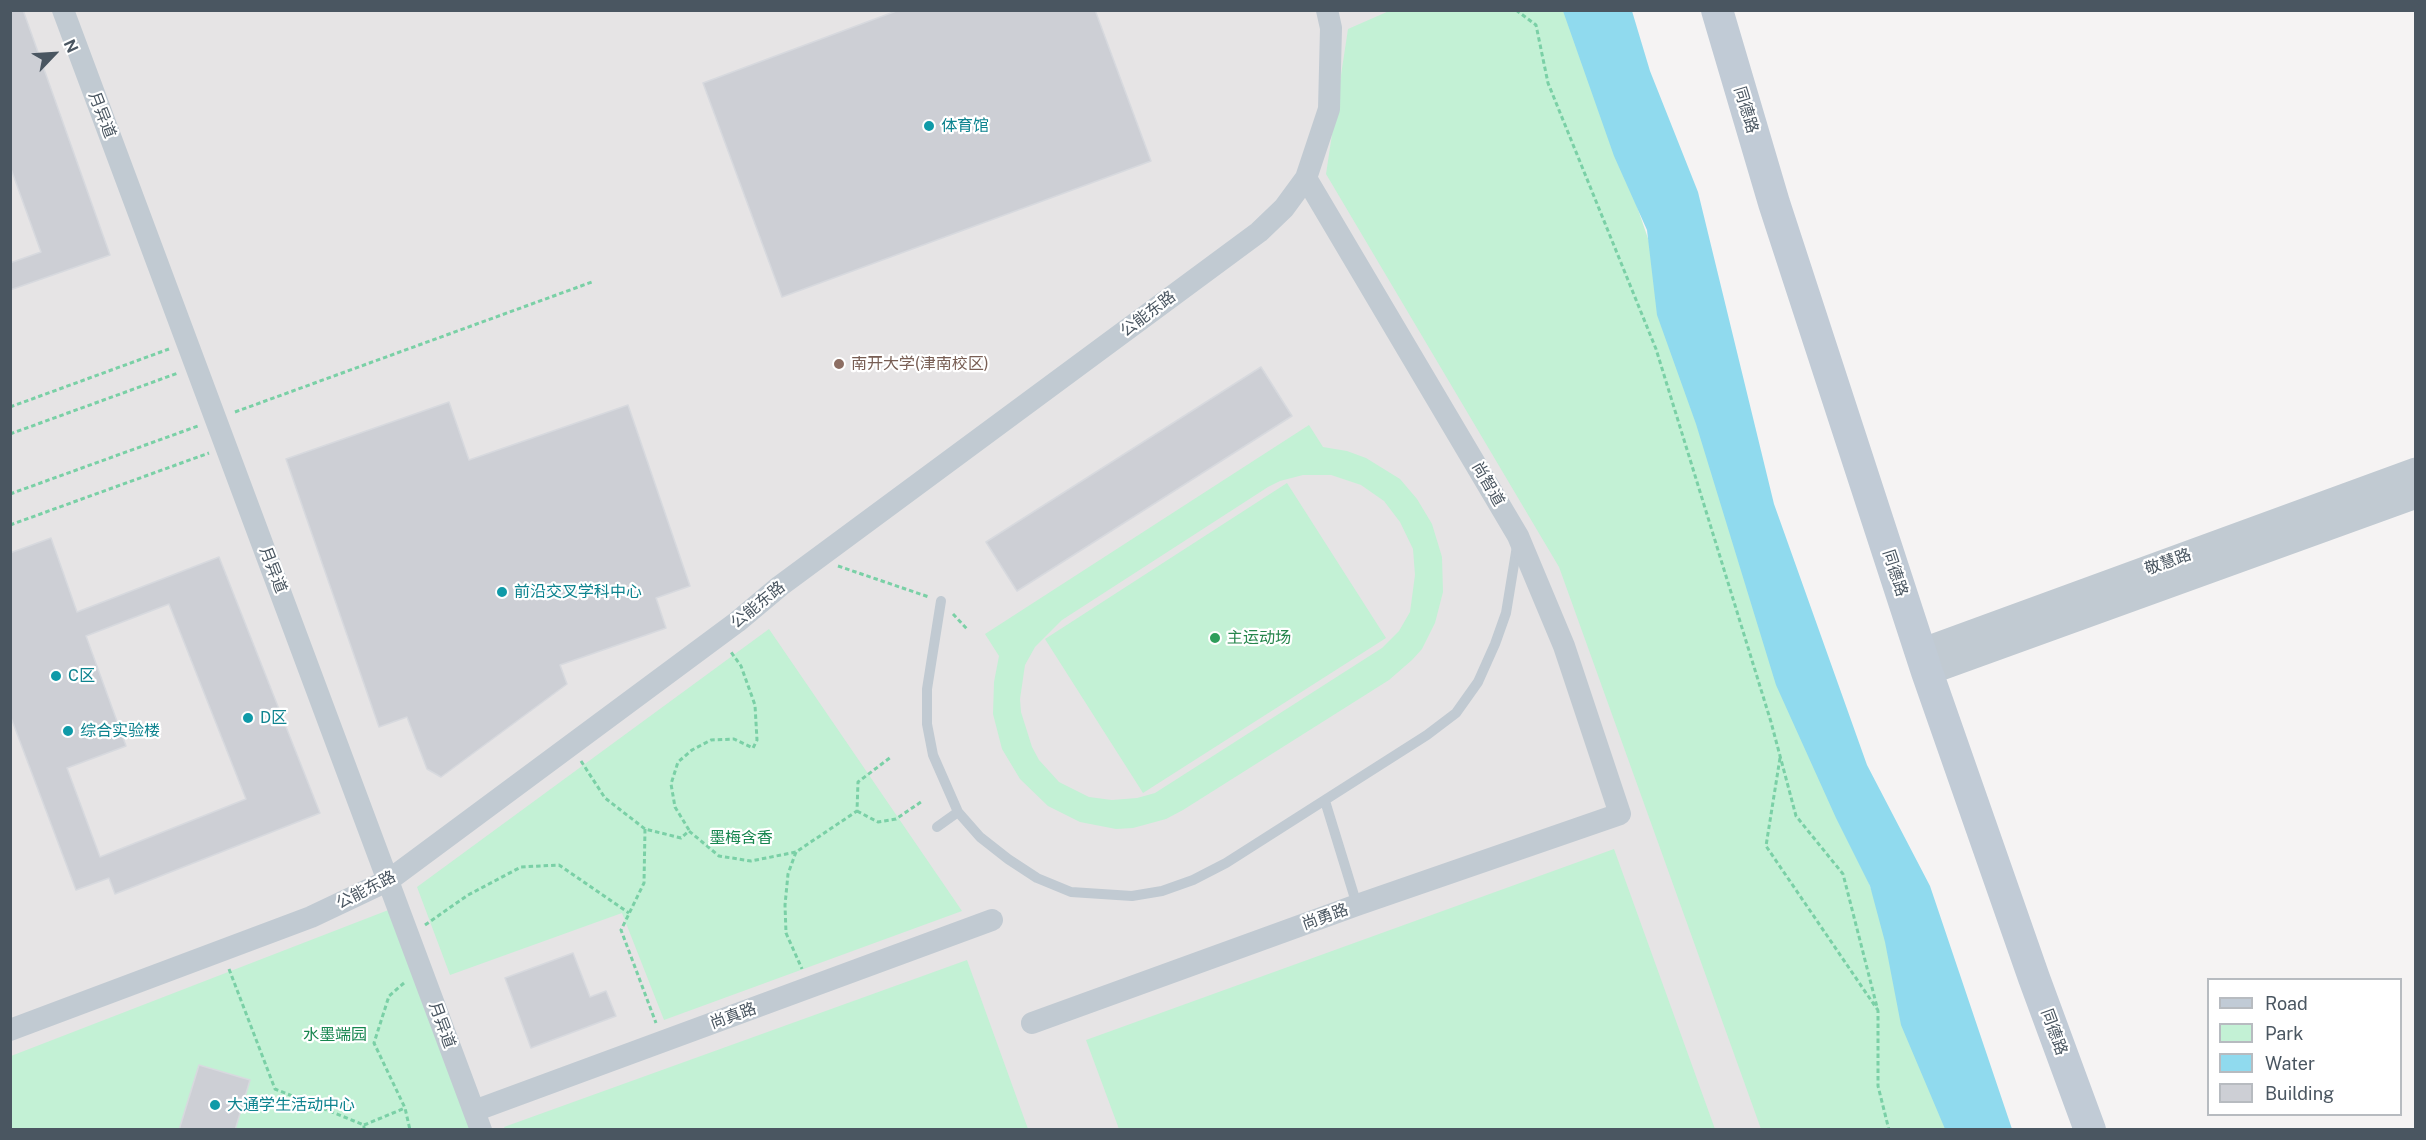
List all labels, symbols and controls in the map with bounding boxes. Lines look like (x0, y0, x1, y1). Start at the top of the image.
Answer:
north arrow (24, 24, 84, 84)
text: N (60, 36, 82, 56)
street label: 同德路 (1730, 84, 1762, 136)
street label: 月异道 (84, 89, 120, 141)
place label: 体育馆 (941, 116, 989, 136)
marker: 体育馆 (922, 119, 936, 133)
street label: 公能东路 (1117, 287, 1179, 341)
place label: 南开大学(津南校区) (851, 354, 989, 374)
marker: 南开大学(津南校区) (832, 357, 846, 371)
street label: 尚智道 (1468, 458, 1508, 510)
street label: 月异道 (255, 544, 291, 596)
street label: 敬慧路 (2142, 545, 2194, 579)
street label: 同德路 (1878, 547, 1912, 599)
street label: 公能东路 (727, 577, 789, 633)
place label: 前沿交叉学科中心 (514, 582, 642, 602)
marker: 前沿交叉学科中心 (495, 585, 509, 599)
place label: 主运动场 (1227, 628, 1291, 648)
marker: 主运动场 (1208, 631, 1222, 645)
place label: C区 (68, 666, 95, 686)
marker: C区 (49, 669, 63, 683)
place label: D区 (260, 708, 287, 728)
marker: D区 (241, 711, 255, 725)
place label: 综合实验楼 (80, 721, 160, 741)
marker: 综合实验楼 (61, 724, 75, 738)
park label: 墨梅含香 (709, 828, 773, 848)
street label: 公能东路 (333, 867, 399, 913)
street label: 尚勇路 (1299, 900, 1351, 934)
legend (2207, 978, 2402, 1116)
text: Road (2265, 993, 2308, 1014)
street label: 月异道 (425, 999, 459, 1051)
street label: 尚真路 (707, 999, 759, 1033)
street label: 同德路 (2037, 1006, 2071, 1058)
text: Park (2265, 1023, 2303, 1044)
park label: 水墨端园 (303, 1025, 367, 1045)
text: Water (2265, 1053, 2315, 1074)
text: Building (2265, 1083, 2334, 1104)
place label: 大通学生活动中心 (227, 1095, 355, 1115)
marker: 大通学生活动中心 (208, 1098, 222, 1112)

